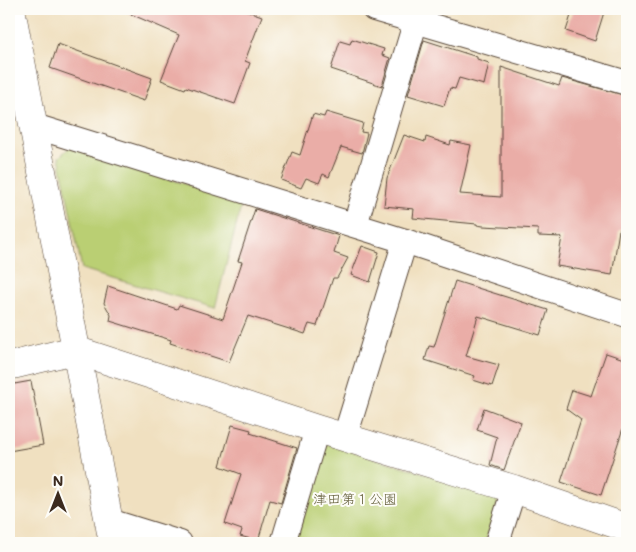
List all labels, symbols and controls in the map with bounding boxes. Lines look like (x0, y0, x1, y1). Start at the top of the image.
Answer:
north arrow (32, 470, 82, 520)
text: N (53, 471, 63, 490)
park label: 津田第１公園 (313, 489, 397, 508)

